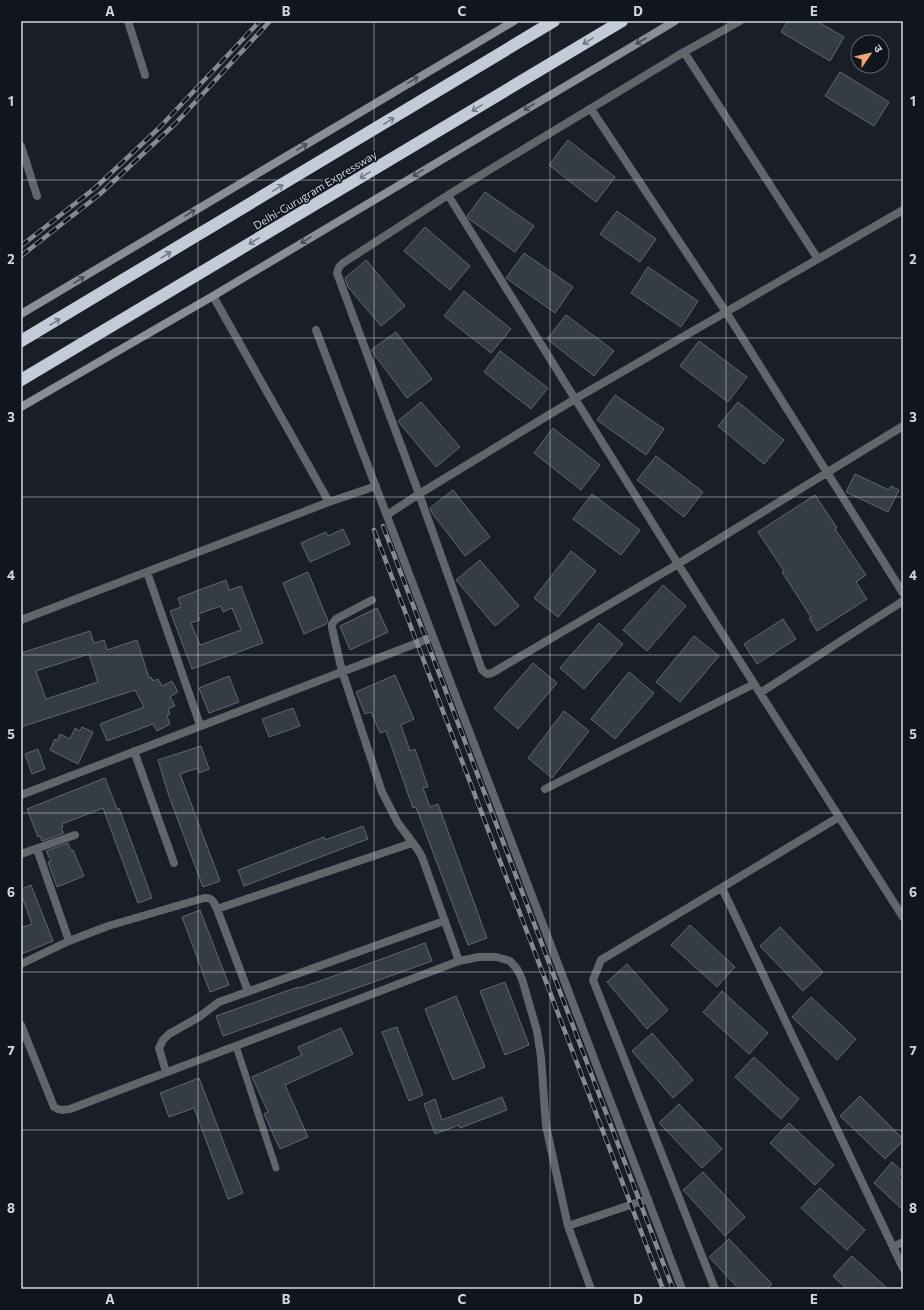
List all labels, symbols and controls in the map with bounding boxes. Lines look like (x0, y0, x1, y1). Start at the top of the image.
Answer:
text: A (105, 3, 115, 19)
text: B (282, 3, 291, 19)
text: C (458, 3, 467, 19)
text: D (633, 3, 643, 19)
text: E (810, 3, 818, 19)
north arrow (850, 34, 890, 74)
one-way arrow (583, 37, 594, 45)
one-way arrow (635, 37, 647, 45)
text: उ (872, 42, 886, 55)
one-way arrow (407, 75, 419, 83)
text: 1 (8, 93, 14, 109)
text: 1 (910, 93, 916, 109)
one-way arrow (523, 103, 535, 111)
one-way arrow (471, 104, 483, 112)
one-way arrow (383, 116, 395, 124)
one-way arrow (296, 142, 308, 150)
street label: Delhi-Gurugram Expressway (251, 147, 379, 232)
one-way arrow (412, 170, 424, 178)
one-way arrow (359, 171, 371, 179)
one-way arrow (272, 183, 284, 191)
one-way arrow (184, 209, 196, 217)
one-way arrow (300, 236, 312, 244)
one-way arrow (248, 238, 260, 246)
one-way arrow (160, 250, 172, 258)
text: 2 (7, 251, 15, 267)
text: 2 (909, 251, 917, 267)
one-way arrow (73, 275, 85, 283)
one-way arrow (49, 317, 61, 325)
text: 3 (7, 409, 15, 425)
text: 3 (909, 409, 917, 425)
text: 4 (7, 567, 15, 583)
text: 4 (909, 567, 917, 583)
text: 5 (7, 726, 15, 742)
text: 5 (909, 726, 917, 742)
text: 6 (7, 884, 15, 900)
text: 6 (909, 884, 917, 900)
text: 7 (7, 1042, 15, 1058)
text: 7 (909, 1042, 917, 1058)
text: 8 (7, 1200, 15, 1216)
text: 8 (909, 1200, 917, 1216)
text: A (105, 1291, 115, 1307)
text: B (282, 1291, 291, 1307)
text: C (458, 1291, 467, 1307)
text: D (633, 1291, 643, 1307)
text: E (810, 1291, 818, 1307)

